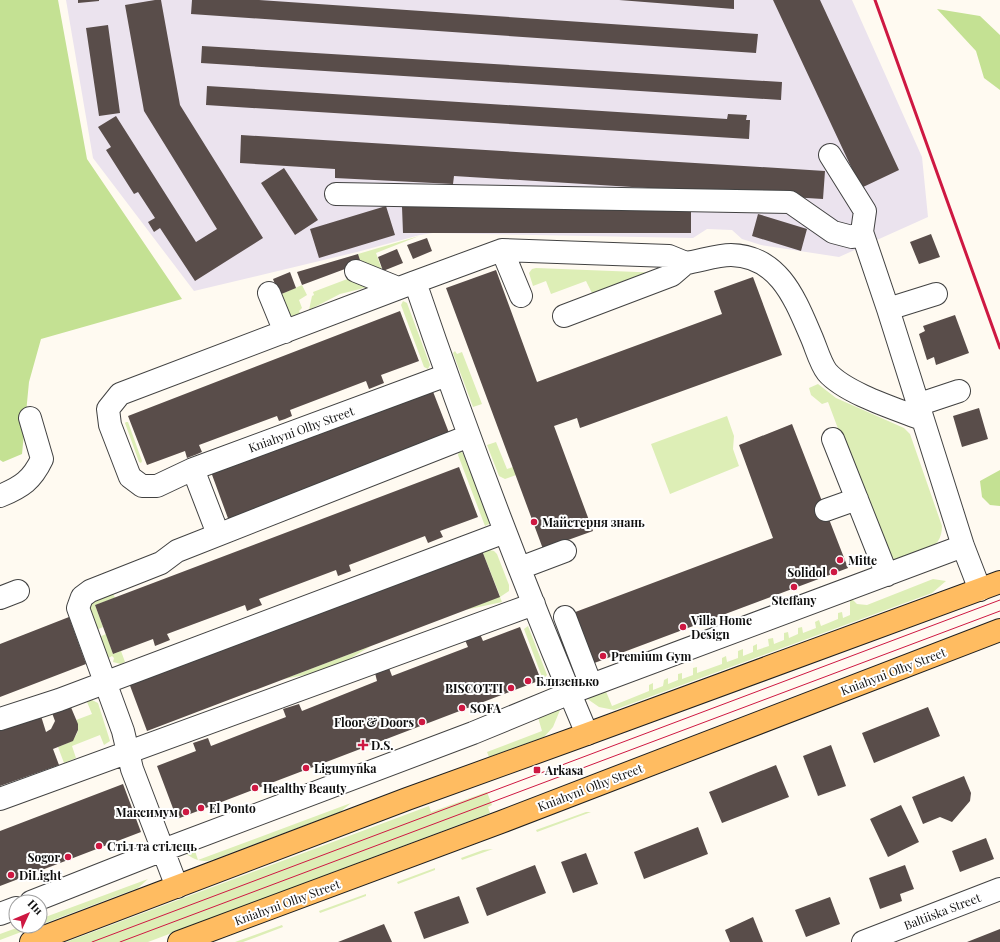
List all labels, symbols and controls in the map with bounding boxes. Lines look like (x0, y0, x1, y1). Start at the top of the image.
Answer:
street label: Kniahyni Olhy Street (246, 402, 357, 456)
place label: Майстерня знань (542, 514, 645, 530)
marker: Майстерня знань (529, 517, 539, 527)
place label: Mitte (848, 552, 877, 568)
marker: Mitte (835, 555, 845, 565)
place label: Solidol (787, 564, 826, 580)
marker: Solidol (829, 567, 839, 577)
marker: Steffany (789, 582, 799, 592)
place label: Steffany (771, 592, 817, 608)
place label: Villa Home Design (690, 612, 752, 642)
marker: Villa Home Design (678, 622, 688, 632)
street label: Kniahyni Olhy Street (838, 643, 949, 698)
place label: Premium Gym (611, 648, 692, 664)
marker: Premium Gym (598, 651, 608, 661)
place label: Близенько (536, 673, 599, 689)
marker: Близенько (523, 676, 533, 686)
place label: BISCOTTI (445, 680, 503, 696)
marker: BISCOTTI (506, 683, 516, 693)
place label: SOFA (470, 700, 502, 716)
marker: SOFA (457, 703, 467, 713)
place label: Floor & Doors (334, 714, 414, 730)
marker: Floor & Doors (417, 717, 427, 727)
place label: D.S. (371, 737, 394, 753)
marker: D.S. (358, 740, 368, 750)
street label: Kniahyni Olhy Street (535, 759, 646, 814)
place label: Ligumynka (314, 760, 377, 776)
place label: Arkasa (544, 762, 584, 778)
marker: Ligumynka (301, 763, 311, 773)
marker: Arkasa (532, 765, 542, 775)
place label: Healthy Beauty (263, 780, 347, 796)
marker: Healthy Beauty (250, 783, 260, 793)
place label: El Ponto (209, 800, 256, 816)
marker: El Ponto (196, 803, 206, 813)
place label: Максимум (116, 804, 178, 820)
marker: Максимум (181, 807, 191, 817)
place label: Стіл та стілець (107, 838, 197, 854)
marker: Стіл та стілець (94, 841, 104, 851)
place label: Sogor (27, 849, 60, 865)
marker: Sogor (63, 852, 73, 862)
place label: DiLight (19, 867, 62, 883)
marker: DiLight (6, 870, 16, 880)
street label: Kniahyni Olhy Street (232, 875, 343, 929)
street label: Baltiiska Street (901, 889, 983, 933)
north arrow (8, 894, 48, 934)
text: Пн (25, 896, 46, 918)

